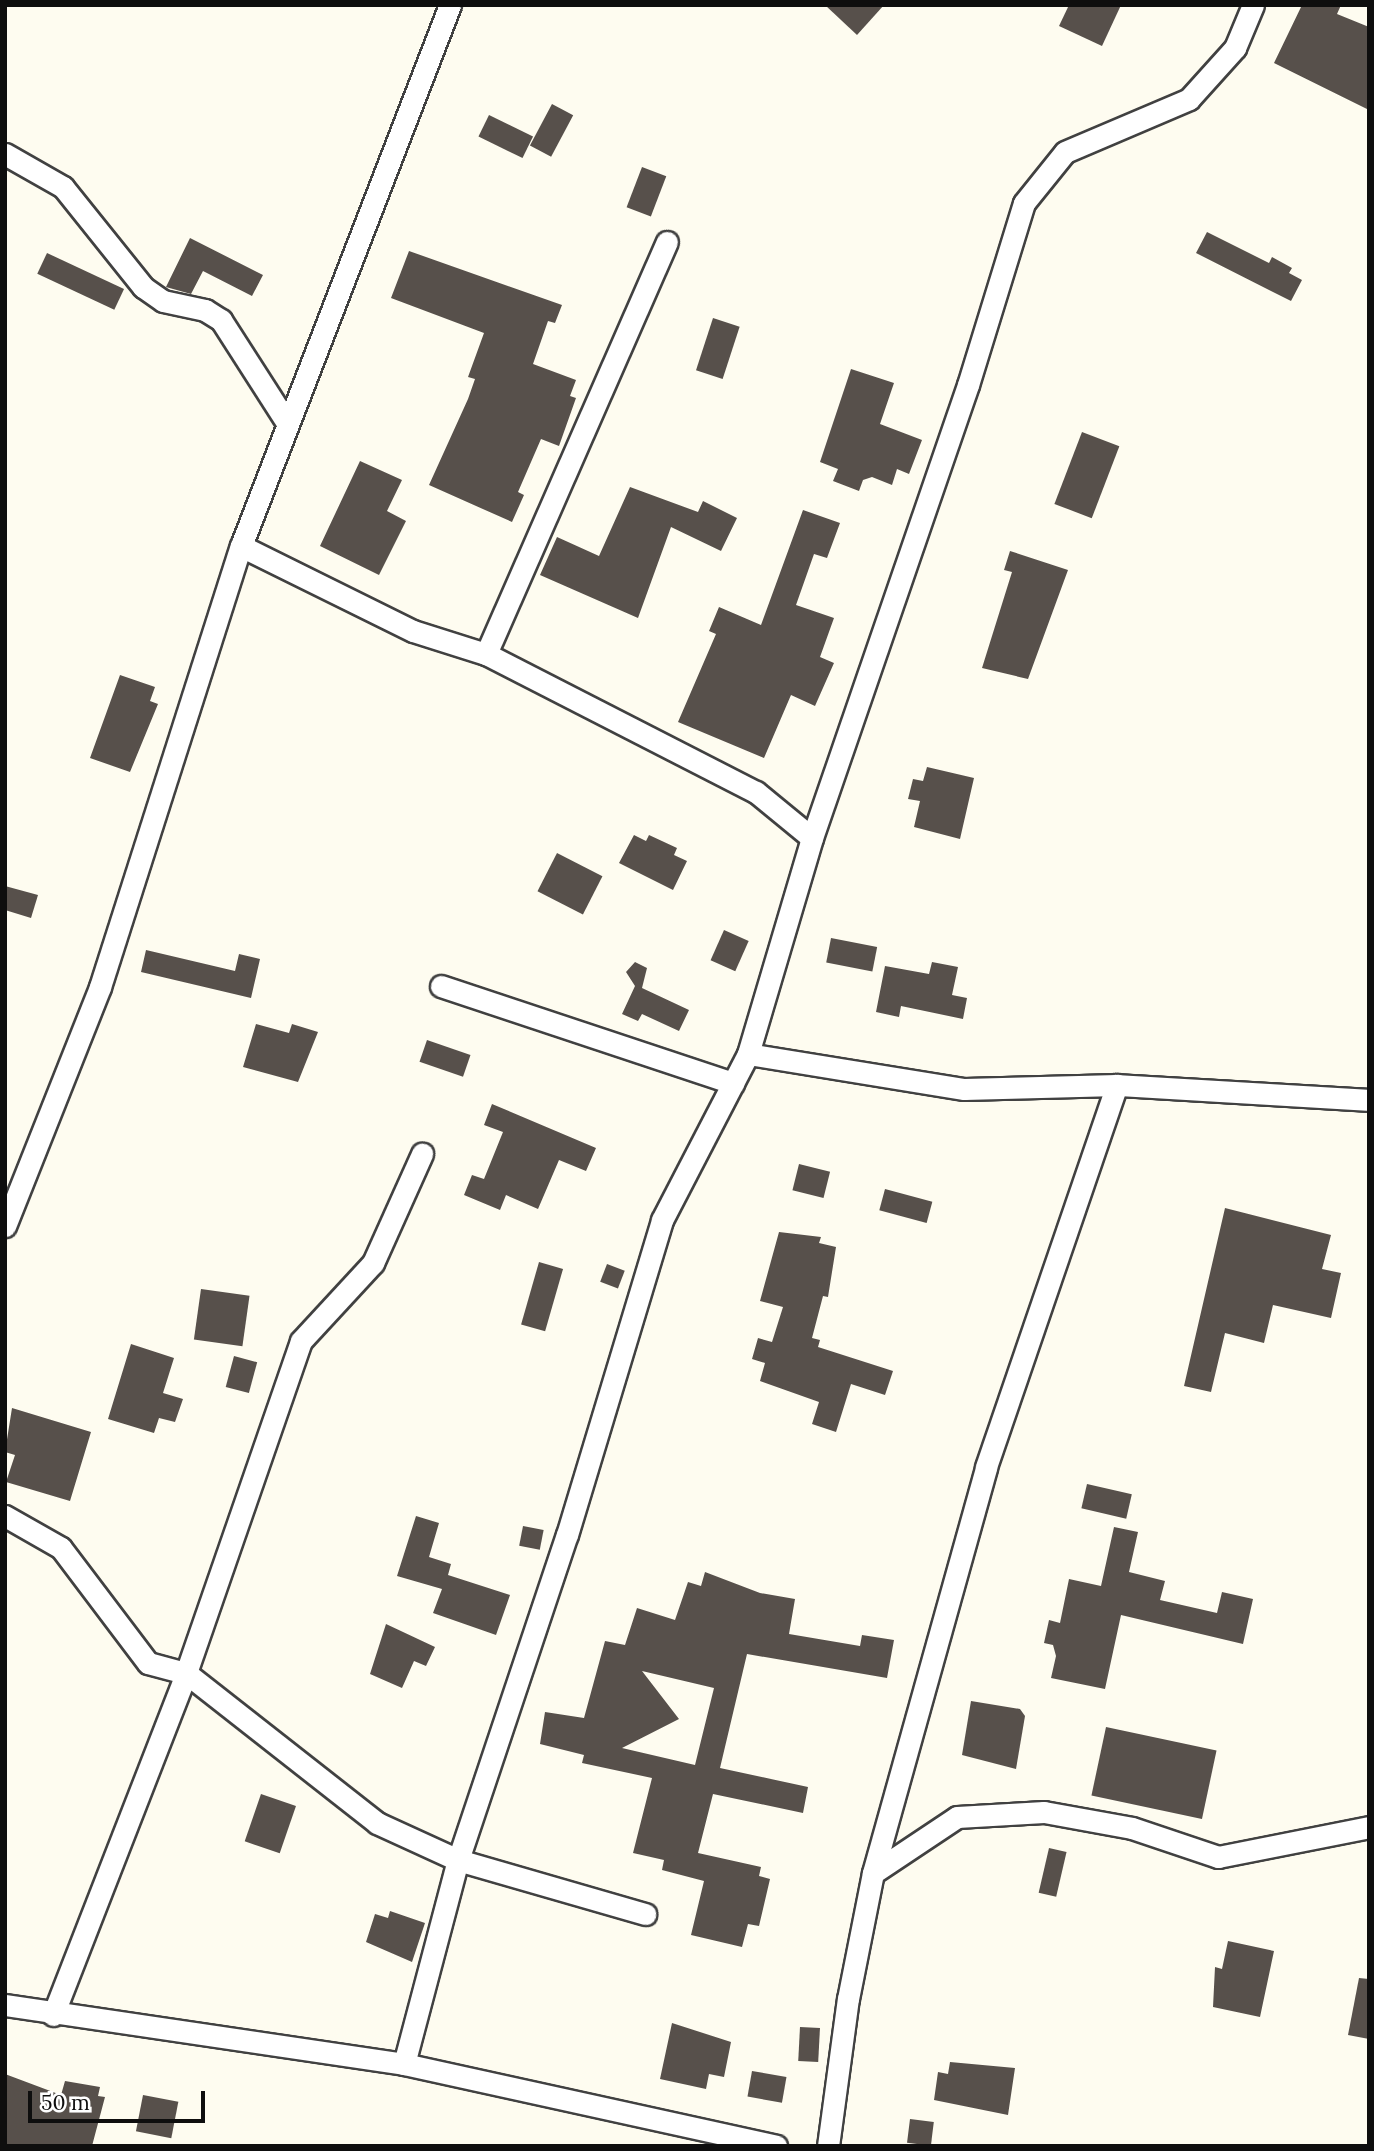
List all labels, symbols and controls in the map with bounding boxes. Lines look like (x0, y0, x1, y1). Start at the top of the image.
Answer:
scale bar (32, 2078, 208, 2122)
text: 50 m (41, 2089, 90, 2116)

